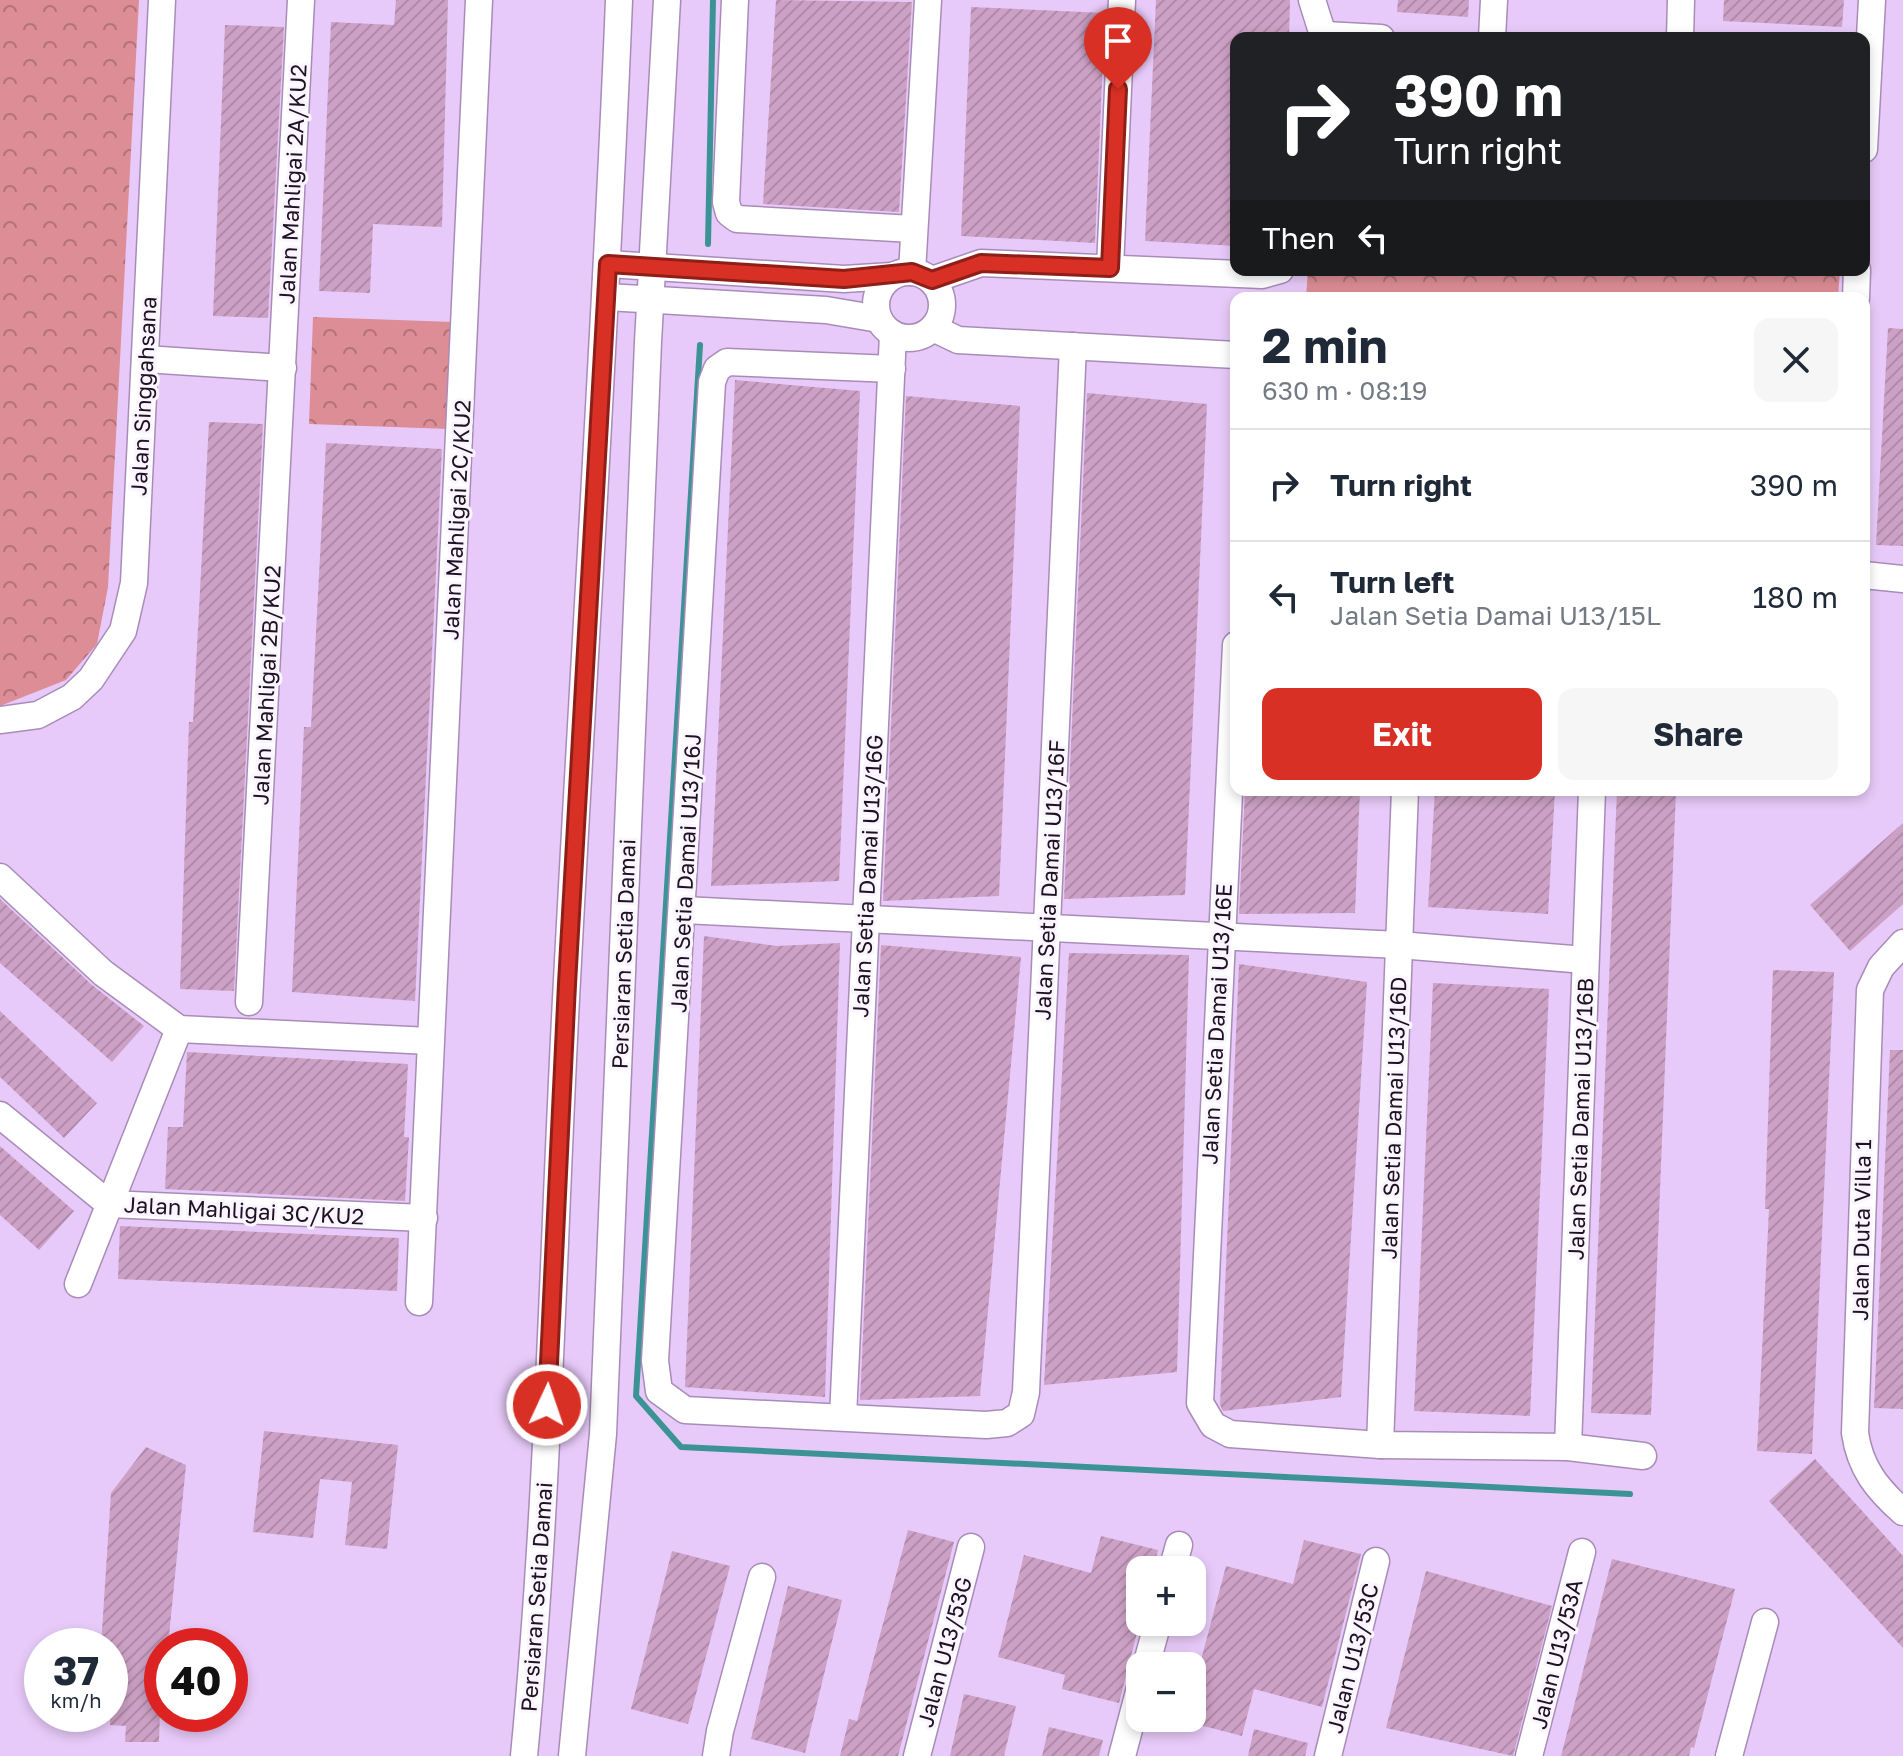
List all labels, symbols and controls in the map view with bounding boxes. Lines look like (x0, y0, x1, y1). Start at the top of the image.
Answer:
pin (1084, 7, 1152, 89)
icon: arrive (1096, 19, 1140, 63)
text: 390 m (1394, 61, 1563, 128)
street label: Jalan Mahligai 2A/KU2 (272, 63, 312, 305)
icon: right (1262, 64, 1366, 168)
text: Turn right (1394, 129, 1562, 172)
icon: left (1351, 216, 1395, 260)
text: Then (1262, 220, 1335, 256)
street label: Jalan Singgahsana (124, 296, 162, 496)
text: 2 min (1262, 316, 1387, 374)
button: close (1754, 318, 1838, 402)
text: 630 m · 08:19 (1262, 375, 1428, 406)
street label: Jalan Mahligai 2C/KU2 (436, 399, 476, 641)
icon: right (1262, 463, 1306, 507)
text: Turn right (1330, 467, 1472, 503)
text: 390 m (1750, 467, 1838, 503)
street label: Jalan Mahligai 2B/KU2 (246, 564, 286, 806)
text: Turn left (1330, 564, 1455, 600)
icon: left (1262, 575, 1306, 619)
text: 180 m (1753, 579, 1838, 615)
text: Jalan Setia Damai U13/15L (1330, 600, 1661, 631)
button: Exit (1262, 688, 1542, 780)
button: Share (1558, 688, 1838, 780)
street label: Jalan Setia Damai U13/16J (664, 732, 706, 1014)
street label: Jalan Setia Damai U13/16G (846, 734, 888, 1018)
street label: Jalan Setia Damai U13/16F (1028, 739, 1070, 1021)
street label: Persiaran Setia Damai (605, 838, 641, 1070)
street label: Jalan Setia Damai U13/16E (1195, 883, 1237, 1165)
street label: Jalan Setia Damai U13/16D (1375, 976, 1411, 1260)
street label: Jalan Setia Damai U13/16B (1562, 977, 1598, 1261)
street label: Jalan Duta Villa 1 (1846, 1139, 1876, 1321)
street label: Jalan Mahligai 3C/KU2 (123, 1190, 365, 1230)
position arrow (505, 1363, 589, 1447)
street label: Persiaran Setia Damai (514, 1481, 558, 1713)
map controls (1126, 1556, 1206, 1732)
button: + (1126, 1556, 1206, 1636)
street label: Jalan U13/53G (911, 1574, 977, 1730)
street label: Jalan U13/53A (1524, 1576, 1588, 1732)
street label: Jalan U13/53C (1320, 1580, 1384, 1736)
speed limit sign: 40 (144, 1628, 248, 1732)
text: 37 (53, 1646, 99, 1694)
button: − (1126, 1652, 1206, 1732)
text: km/h (51, 1688, 101, 1712)

